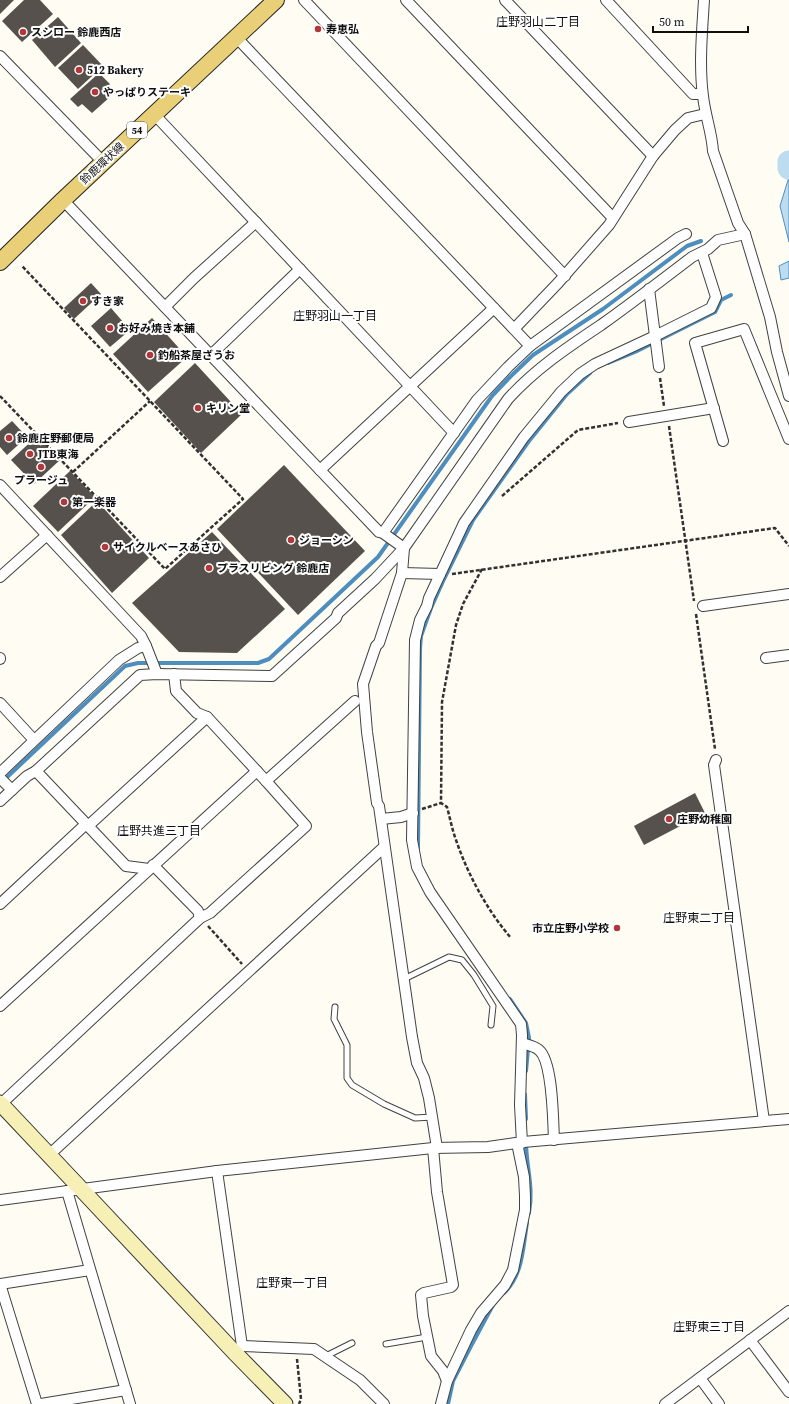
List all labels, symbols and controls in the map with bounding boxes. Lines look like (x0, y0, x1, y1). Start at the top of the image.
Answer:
scale bar (653, 8, 748, 34)
district label: 庄野羽山二丁目 (496, 14, 580, 30)
text: 50 m (659, 14, 685, 30)
place label: 寿恵弘 (326, 22, 359, 37)
marker: 寿恵弘 (313, 24, 323, 34)
place label: スシロー 鈴鹿西店 (31, 25, 121, 40)
marker: スシロー 鈴鹿西店 (18, 27, 28, 37)
place label: 512 Bakery (87, 63, 144, 78)
marker: 512 Bakery (74, 65, 84, 75)
place label: やっぱりステーキ (103, 85, 191, 100)
marker: やっぱりステーキ (90, 87, 100, 97)
road number: 54 (127, 122, 147, 138)
street label: 鈴鹿環状線 (77, 139, 128, 188)
place label: すき家 (91, 294, 124, 309)
marker: すき家 (78, 296, 88, 306)
district label: 庄野羽山一丁目 (293, 308, 377, 324)
place label: お好み焼き本舗 (118, 321, 195, 336)
marker: お好み焼き本舗 (105, 323, 115, 333)
place label: 釣船茶屋ざうお (157, 348, 235, 363)
marker: 釣船茶屋ざうお (145, 350, 155, 360)
place label: キリン堂 (206, 401, 250, 416)
marker: キリン堂 (193, 403, 203, 413)
place label: 鈴鹿庄野郵便局 (17, 431, 94, 446)
marker: 鈴鹿庄野郵便局 (4, 433, 14, 443)
place label: JTB東海 (37, 447, 78, 462)
marker: JTB東海 (25, 449, 35, 459)
marker: プラージュ (36, 462, 46, 472)
place label: プラージュ (14, 473, 68, 488)
place label: 第一楽器 (72, 495, 117, 510)
marker: 第一楽器 (59, 497, 69, 507)
place label: ジョーシン (299, 533, 354, 548)
marker: ジョーシン (286, 535, 296, 545)
place label: サイクルベースあさひ (113, 540, 222, 555)
marker: サイクルベースあさひ (100, 542, 110, 552)
place label: プラスリビング 鈴鹿店 (217, 561, 329, 576)
marker: プラスリビング 鈴鹿店 (204, 563, 214, 573)
place label: 庄野幼稚園 (677, 812, 732, 827)
marker: 庄野幼稚園 (664, 814, 674, 824)
district label: 庄野共進三丁目 (117, 823, 201, 839)
district label: 庄野東二丁目 (663, 910, 735, 926)
place label: 市立庄野小学校 (532, 921, 609, 936)
marker: 市立庄野小学校 (612, 923, 622, 933)
district label: 庄野東一丁目 (256, 1275, 328, 1291)
district label: 庄野東三丁目 (673, 1319, 745, 1335)

